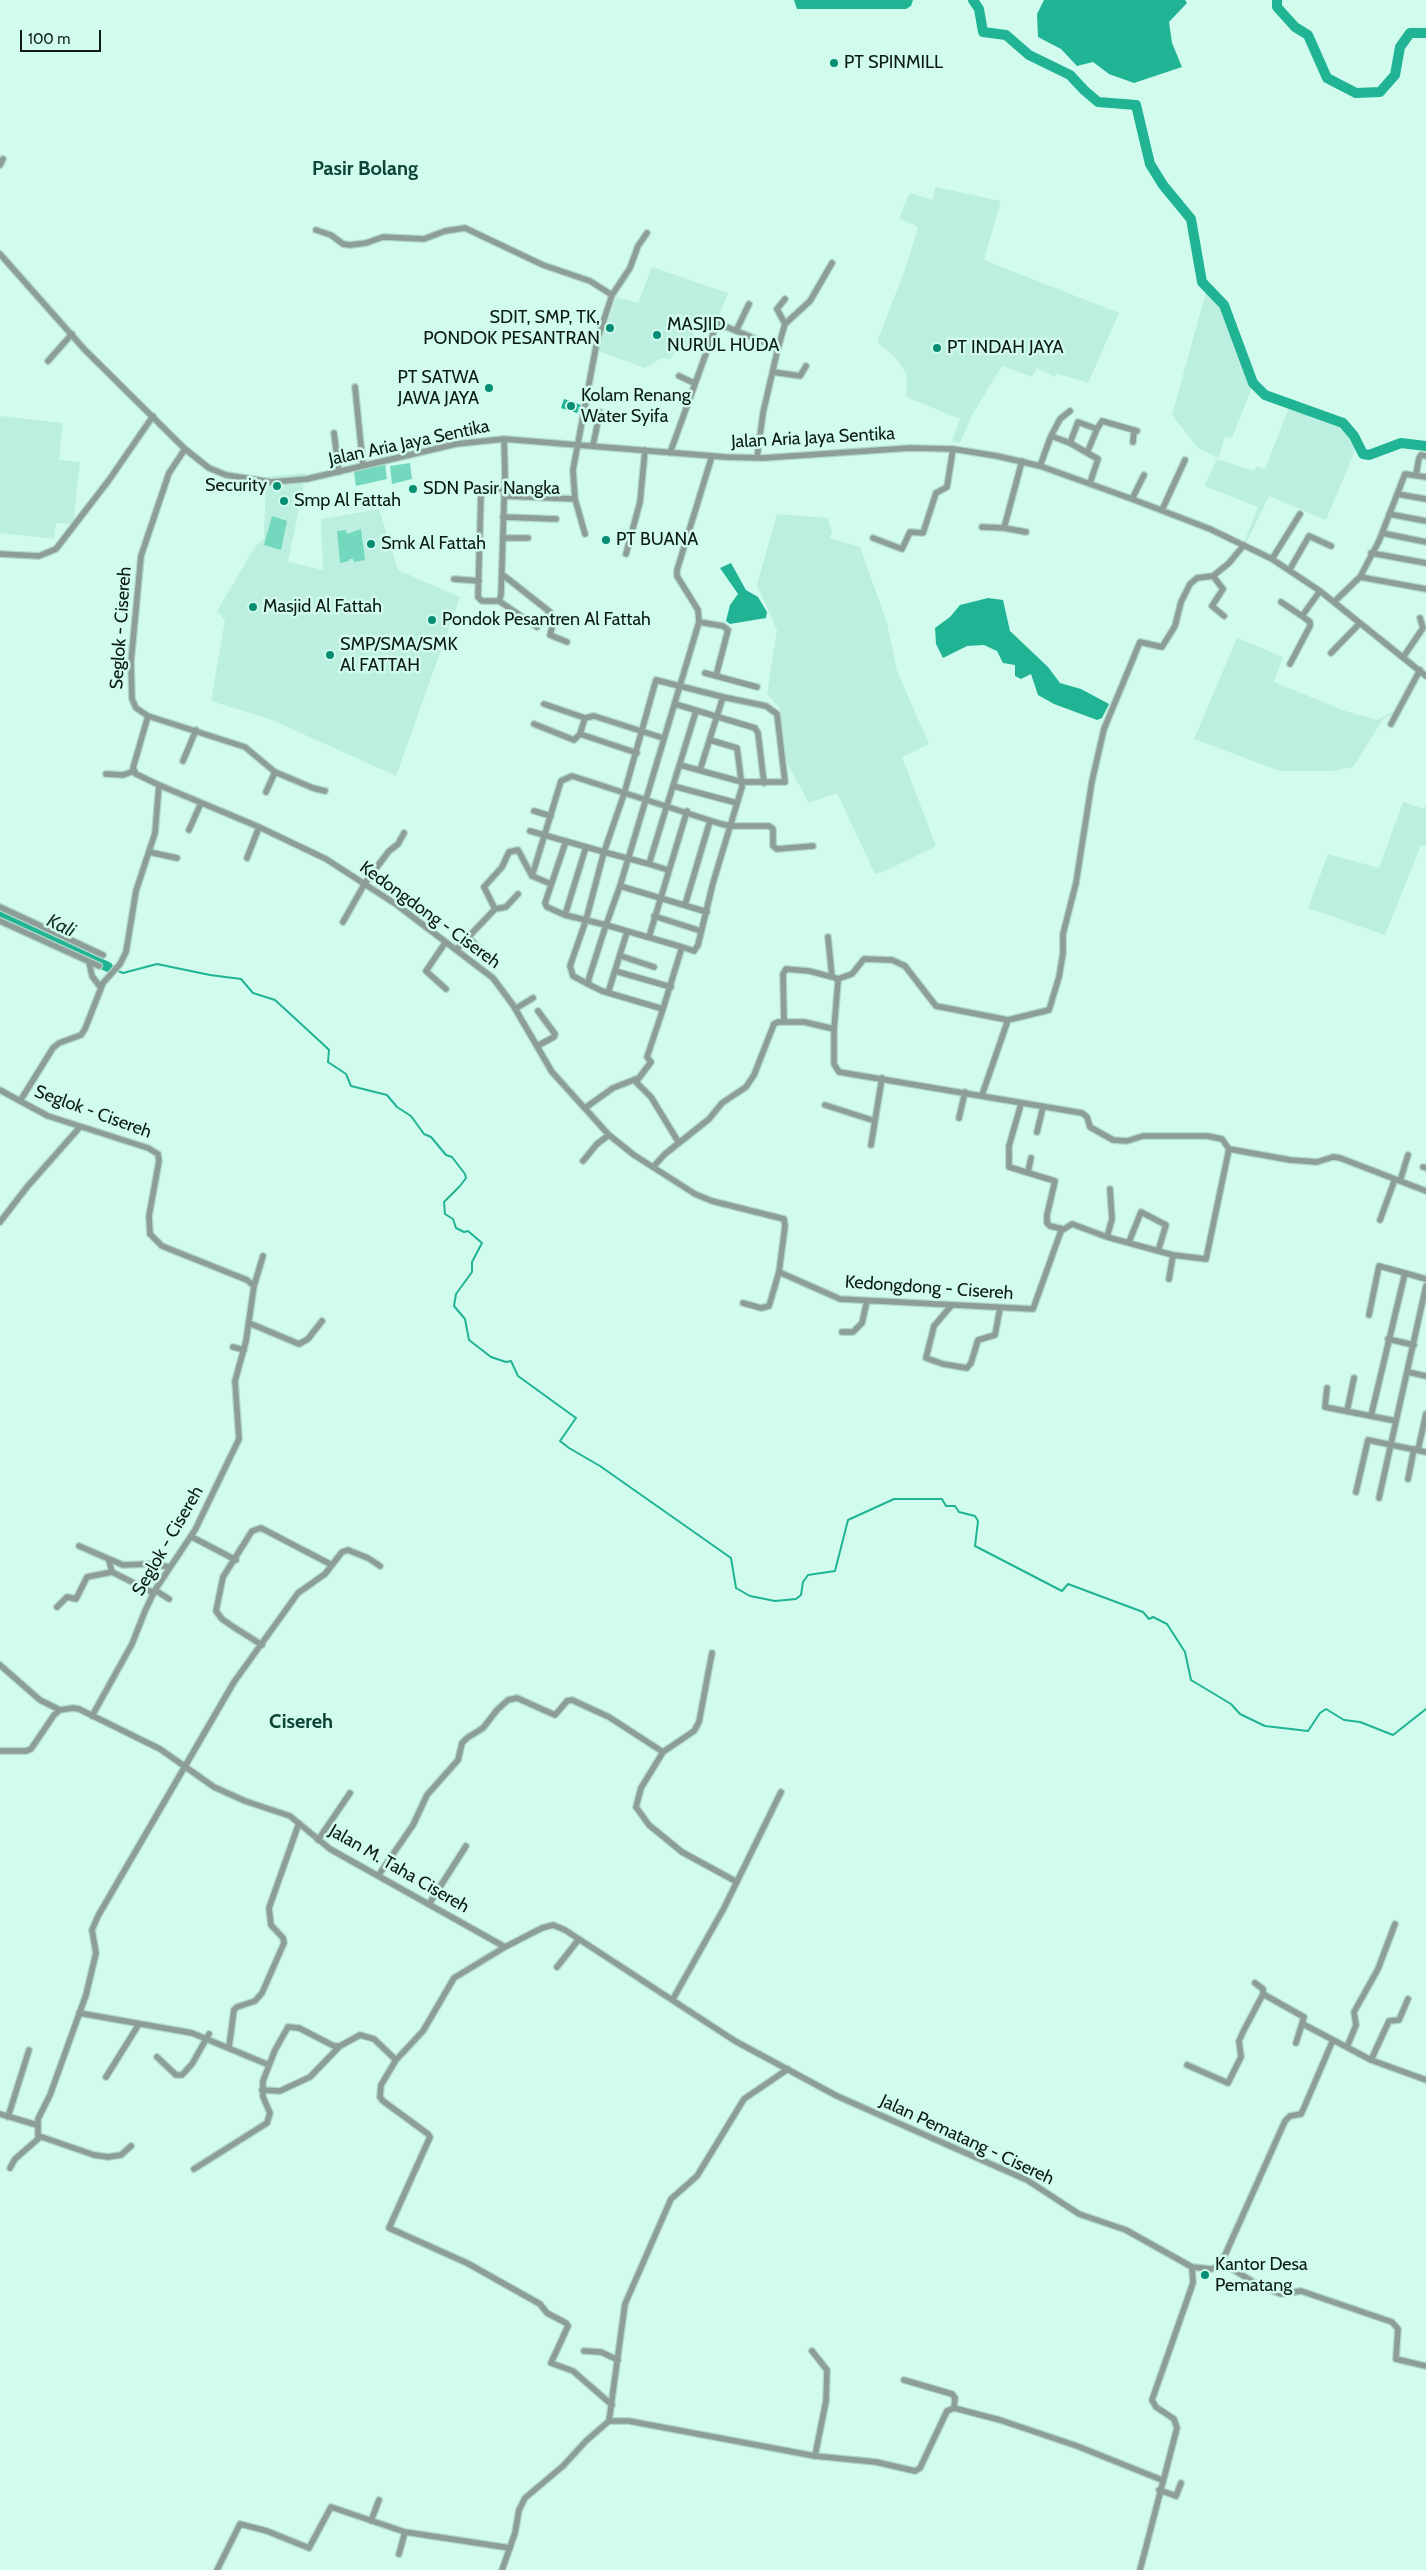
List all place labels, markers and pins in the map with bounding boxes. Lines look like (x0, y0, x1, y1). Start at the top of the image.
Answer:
place label: PT SPINMILL (844, 52, 943, 74)
marker: PT SPINMILL (828, 57, 840, 69)
place label: SDIT, SMP, TK, PONDOK PESANTRAN (423, 307, 600, 350)
place label: MASJID NURUL HUDA (667, 314, 779, 356)
marker: SDIT, SMP, TK, PONDOK PESANTRAN (604, 322, 616, 334)
marker: MASJID NURUL HUDA (651, 329, 663, 341)
place label: PT INDAH JAYA (947, 337, 1064, 359)
marker: PT INDAH JAYA (931, 342, 943, 354)
place label: PT SATWA JAWA JAYA (397, 367, 479, 409)
marker: PT SATWA JAWA JAYA (483, 382, 495, 394)
place label: Kolam Renang Water Syifa (581, 385, 691, 428)
marker: Kolam Renang Water Syifa (565, 400, 577, 412)
place label: Security (205, 475, 267, 497)
place label: SDN Pasir Nangka (423, 478, 560, 500)
marker: Security (271, 480, 283, 492)
marker: SDN Pasir Nangka (407, 483, 419, 495)
place label: Smp Al Fattah (294, 490, 401, 512)
marker: Smp Al Fattah (278, 495, 290, 507)
place label: PT BUANA (616, 529, 698, 551)
place label: Smk Al Fattah (381, 533, 486, 555)
marker: PT BUANA (600, 534, 612, 546)
marker: Smk Al Fattah (365, 538, 377, 550)
place label: Masjid Al Fattah (263, 596, 382, 618)
marker: Masjid Al Fattah (247, 601, 259, 613)
place label: Pondok Pesantren Al Fattah (442, 609, 651, 631)
marker: Pondok Pesantren Al Fattah (426, 614, 438, 626)
place label: SMP/SMA/SMK Al FATTAH (340, 634, 458, 676)
marker: SMP/SMA/SMK Al FATTAH (324, 649, 336, 661)
place label: Kantor Desa Pematang (1215, 2254, 1308, 2296)
marker: Kantor Desa Pematang (1199, 2269, 1211, 2281)

